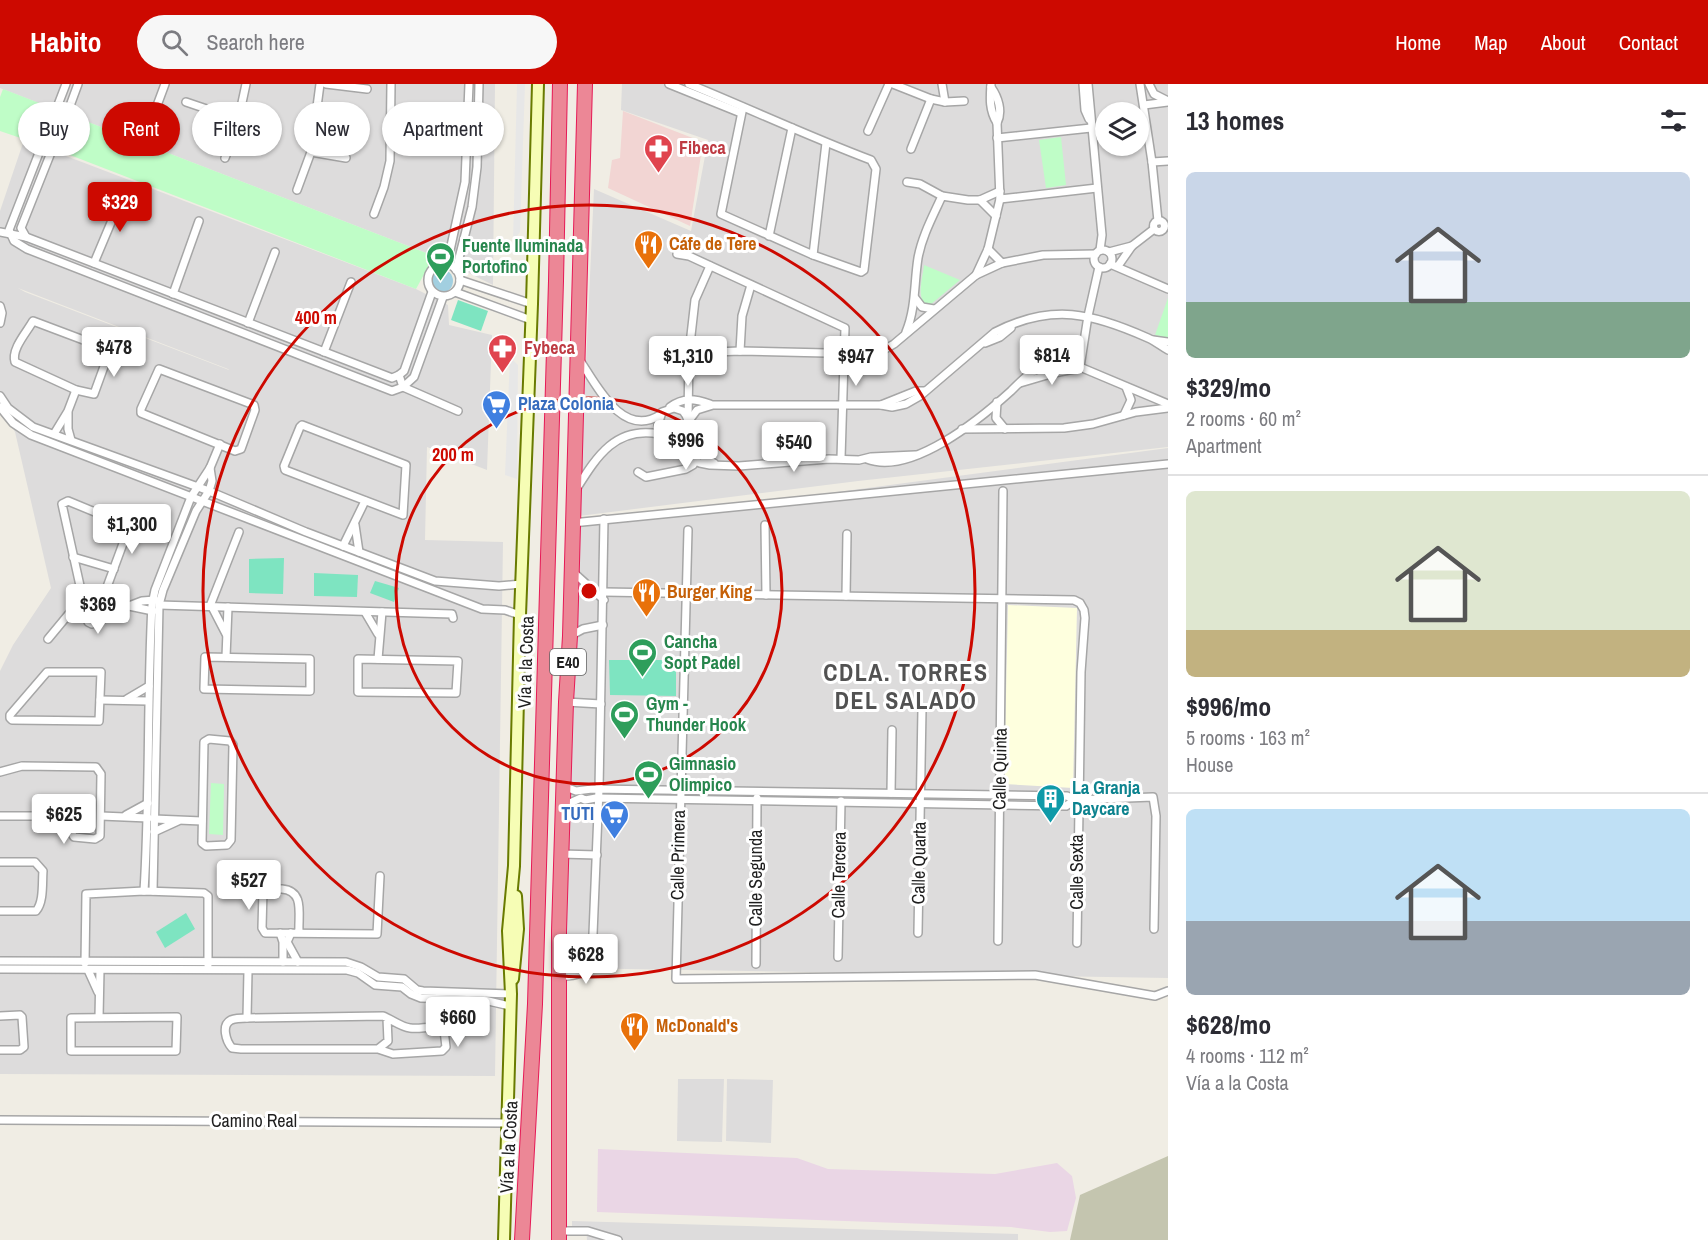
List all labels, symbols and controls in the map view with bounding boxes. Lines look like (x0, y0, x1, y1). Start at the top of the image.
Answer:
search box (137, 15, 557, 69)
text: Habito (30, 23, 101, 61)
icon: search (158, 26, 191, 59)
text: Search here (206, 27, 305, 57)
text: Home (1395, 28, 1441, 57)
text: Map (1474, 28, 1508, 57)
text: About (1541, 28, 1586, 57)
text: Contact (1619, 28, 1678, 57)
chip: Buy (18, 102, 90, 156)
chip: Rent (102, 102, 180, 156)
chip: Filters (192, 102, 282, 156)
chip: New (294, 102, 370, 156)
chip: Apartment (382, 102, 504, 156)
map controls (1095, 102, 1149, 156)
button: layers (1095, 102, 1149, 156)
text: 13 homes (1186, 103, 1284, 138)
icon: filters (1657, 104, 1690, 137)
pharmacy icon: Fibeca (642, 132, 674, 174)
place label: Fibeca (679, 135, 727, 160)
pin: $329 (84, 182, 156, 233)
text: $329 (102, 188, 138, 215)
icon: home (1384, 211, 1492, 319)
restaurant icon: Cáfe de Tere (632, 228, 664, 270)
place label: Cáfe de Tere (669, 231, 757, 256)
place label: Fuente Iluminada Portofino (462, 233, 584, 279)
sports icon: Fuente Iluminada Portofino (425, 240, 457, 282)
text: 400 m (295, 305, 337, 330)
pin: $478 (78, 327, 150, 378)
pharmacy icon: Fybeca (487, 332, 519, 374)
text: $478 (96, 333, 132, 360)
place label: Fybeca (524, 335, 576, 360)
pin: $814 (1016, 335, 1088, 386)
pin: $1,310 (639, 336, 737, 387)
pin: $947 (820, 336, 892, 387)
text: $814 (1034, 341, 1070, 368)
text: $1,310 (663, 342, 713, 369)
text: $947 (838, 342, 874, 369)
text: $329/mo (1186, 370, 1271, 405)
supermarket icon: Plaza Colonia (481, 388, 513, 430)
place label: Plaza Colonia (518, 391, 615, 416)
text: 2 rooms · 60 m² (1186, 405, 1301, 432)
pin: $996 (650, 420, 722, 471)
pin: $540 (758, 422, 830, 473)
text: $996 (668, 426, 704, 453)
text: $540 (776, 428, 812, 455)
text: Apartment (1186, 432, 1262, 459)
text: 200 m (432, 442, 474, 467)
pin: $1,300 (83, 504, 181, 555)
text: $1,300 (107, 510, 157, 537)
icon: home (1384, 530, 1492, 638)
restaurant icon: Burger King (630, 576, 662, 618)
place label: Burger King (667, 579, 752, 604)
centre of rings (579, 581, 599, 601)
pin: $369 (62, 584, 134, 635)
text: $369 (80, 590, 116, 617)
street label: Vía a la Costa (511, 615, 540, 709)
place label: Cancha Sopt Padel (664, 629, 740, 675)
sports icon: Cancha Sopt Padel (627, 636, 659, 678)
road number: E40 (550, 649, 586, 675)
district label: CDLA. TORRES DEL SALADO (823, 656, 989, 716)
text: $996/mo (1186, 689, 1271, 724)
place label: Gym - Thunder Hook (646, 691, 747, 737)
sports icon: Gym - Thunder Hook (609, 698, 641, 740)
text: 5 rooms · 163 m² (1186, 724, 1310, 751)
street label: Calle Quinta (986, 728, 1013, 810)
place label: Gimnasio Olimpico (669, 751, 736, 797)
text: House (1186, 751, 1233, 778)
sports icon: Gimnasio Olimpico (632, 758, 664, 800)
place label: La Granja Daycare (1072, 775, 1141, 821)
building icon: La Granja Daycare (1035, 782, 1067, 824)
pin: $625 (28, 794, 100, 845)
supermarket icon: TUTI (599, 798, 631, 840)
text: $625 (46, 800, 82, 827)
place label: TUTI (561, 801, 594, 826)
street label: Calle Primera (664, 810, 691, 900)
street label: Calle Quarta (905, 821, 932, 905)
street label: Calle Segunda (743, 830, 768, 926)
street label: Calle Tercera (825, 831, 852, 919)
street label: Calle Sexta (1064, 834, 1089, 910)
icon: home (1384, 848, 1492, 956)
pin: $527 (213, 860, 285, 911)
text: $527 (231, 866, 267, 893)
pin: $628 (550, 934, 622, 985)
text: $628 (568, 940, 604, 967)
pin: $660 (422, 997, 494, 1048)
text: $660 (440, 1003, 476, 1030)
text: $628/mo (1186, 1007, 1271, 1042)
restaurant icon: McDonald's (619, 1010, 651, 1052)
place label: McDonald's (656, 1013, 738, 1038)
text: 4 rooms · 112 m² (1186, 1042, 1309, 1069)
text: Vía a la Costa (1186, 1069, 1289, 1096)
street label: Vía a la Costa (494, 1100, 523, 1194)
street label: Camino Real (211, 1108, 297, 1133)

